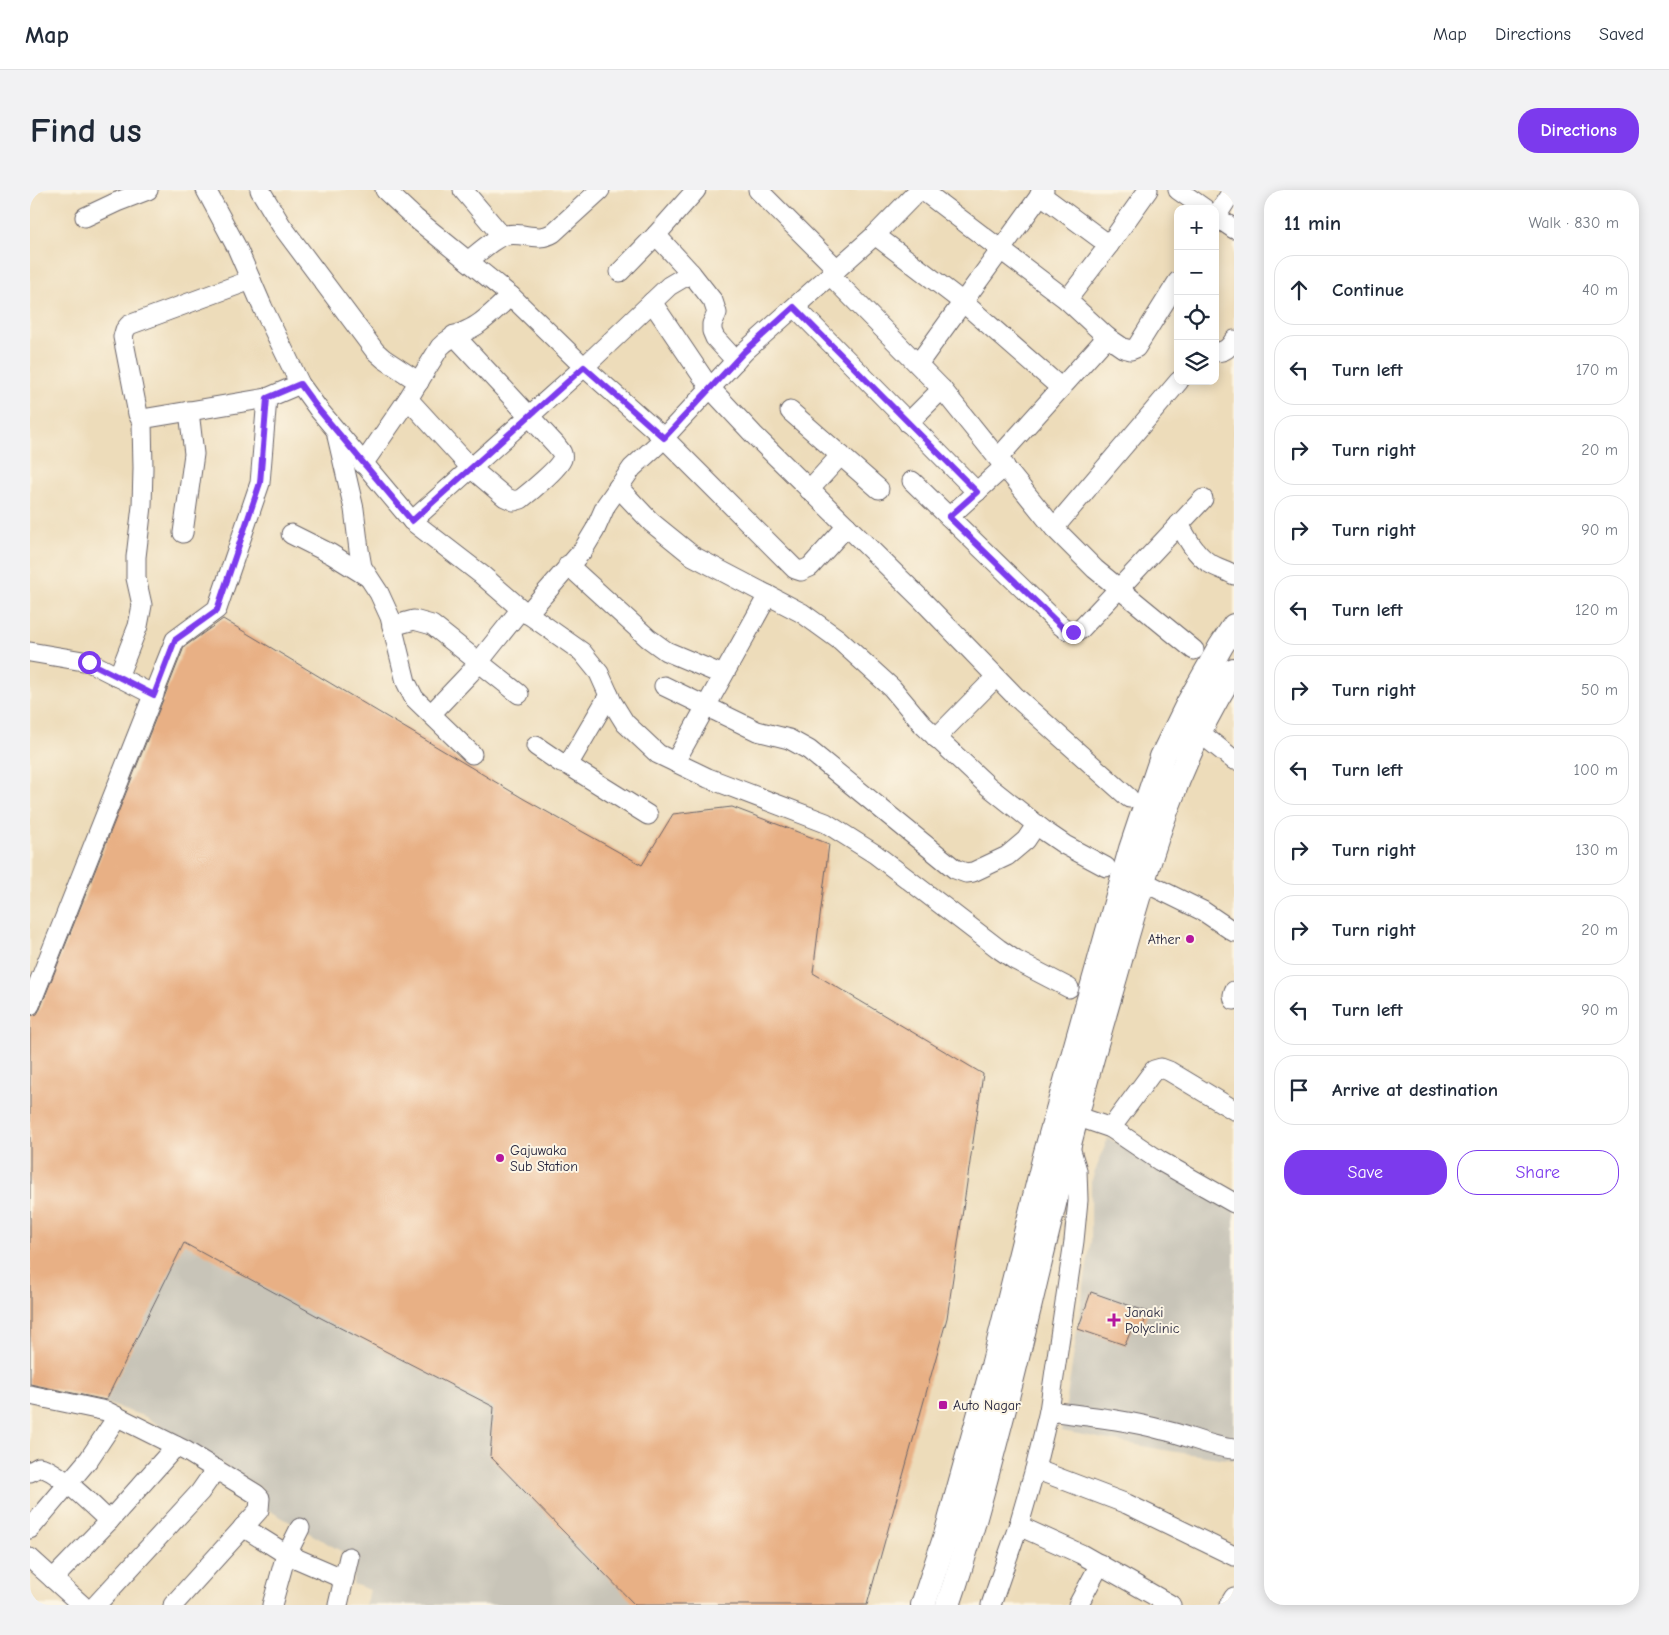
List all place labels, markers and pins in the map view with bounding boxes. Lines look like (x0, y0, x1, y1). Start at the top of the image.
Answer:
place label: Ather (1148, 931, 1180, 948)
marker: Ather (1184, 933, 1196, 945)
place label: Gajuwaka Sub Station (510, 1142, 578, 1175)
marker: Gajuwaka Sub Station (494, 1152, 506, 1164)
place label: Janaki Polyclinic (1125, 1304, 1180, 1337)
marker: Janaki Polyclinic (1107, 1313, 1121, 1327)
place label: Auto Nagar (953, 1397, 1021, 1414)
marker: Auto Nagar (937, 1399, 949, 1411)

